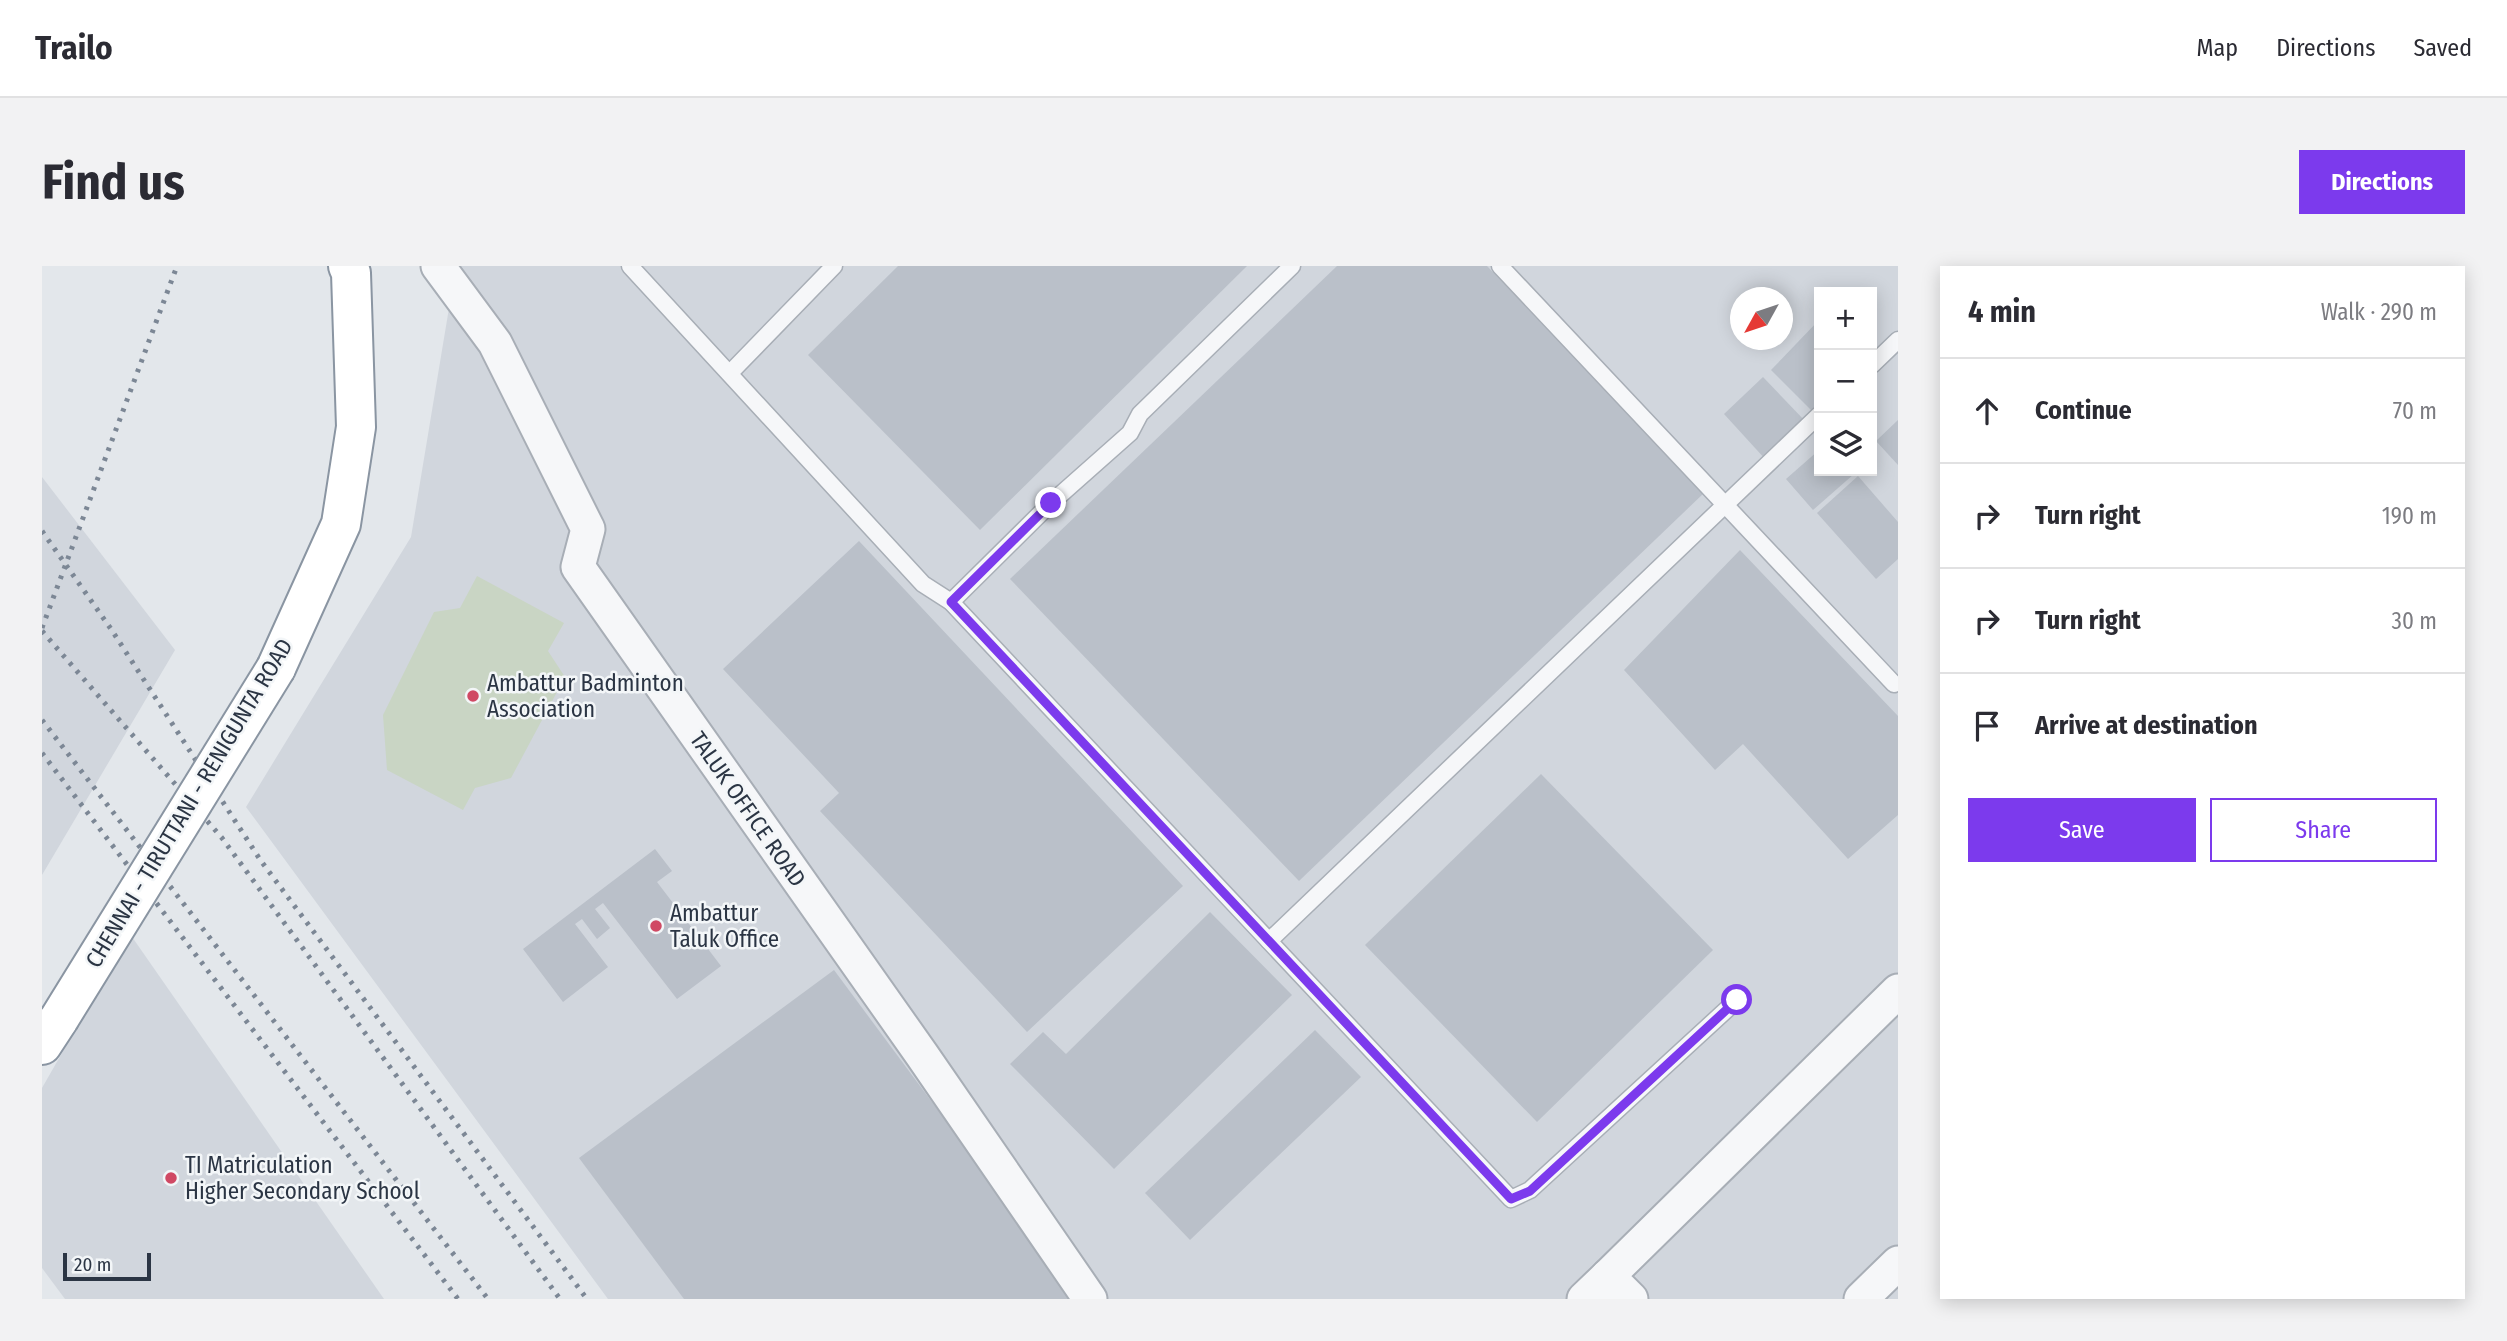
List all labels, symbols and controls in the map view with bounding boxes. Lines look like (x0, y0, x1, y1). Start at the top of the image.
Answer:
text: Trailo (35, 28, 113, 68)
text: Map (2197, 34, 2238, 62)
text: Directions (2276, 34, 2375, 62)
text: Saved (2413, 34, 2472, 62)
button: Directions (2299, 150, 2465, 214)
text: Find us (42, 153, 185, 212)
north arrow (1730, 287, 1793, 350)
map controls (1814, 287, 1877, 476)
button: + (1814, 287, 1877, 350)
text: 4 min (1968, 294, 2036, 330)
text: Walk · 290 m (2321, 298, 2437, 326)
button: − (1814, 350, 1877, 413)
icon: ahead (1968, 392, 2006, 430)
text: Continue (2035, 395, 2132, 426)
text: 70 m (2393, 397, 2437, 425)
button: layers (1814, 413, 1877, 476)
route end (1035, 487, 1066, 518)
icon: right (1968, 497, 2006, 535)
text: Turn right (2035, 500, 2141, 531)
text: 190 m (2382, 502, 2437, 530)
icon: right (1968, 602, 2006, 640)
text: Turn right (2035, 605, 2141, 636)
text: 30 m (2392, 607, 2437, 635)
street label: CHENNAI - TIRUTTANI - RENIGUNTA ROAD (79, 633, 299, 973)
place label: Ambattur Badminton Association (487, 669, 684, 723)
marker: Ambattur Badminton Association (465, 688, 481, 704)
icon: arrive (1968, 707, 2006, 745)
text: Arrive at destination (2035, 710, 2258, 741)
street label: TALUK OFFICE ROAD (684, 726, 812, 892)
button: Save (1968, 798, 2196, 862)
button: Share (2210, 798, 2437, 862)
place label: Ambattur Taluk Office (670, 899, 779, 953)
marker: Ambattur Taluk Office (648, 918, 664, 934)
route start (1721, 984, 1752, 1015)
place label: TI Matriculation Higher Secondary School (185, 1151, 420, 1205)
marker: TI Matriculation Higher Secondary School (163, 1170, 179, 1186)
scale bar (63, 1250, 150, 1282)
text: 20 m (74, 1253, 111, 1276)

